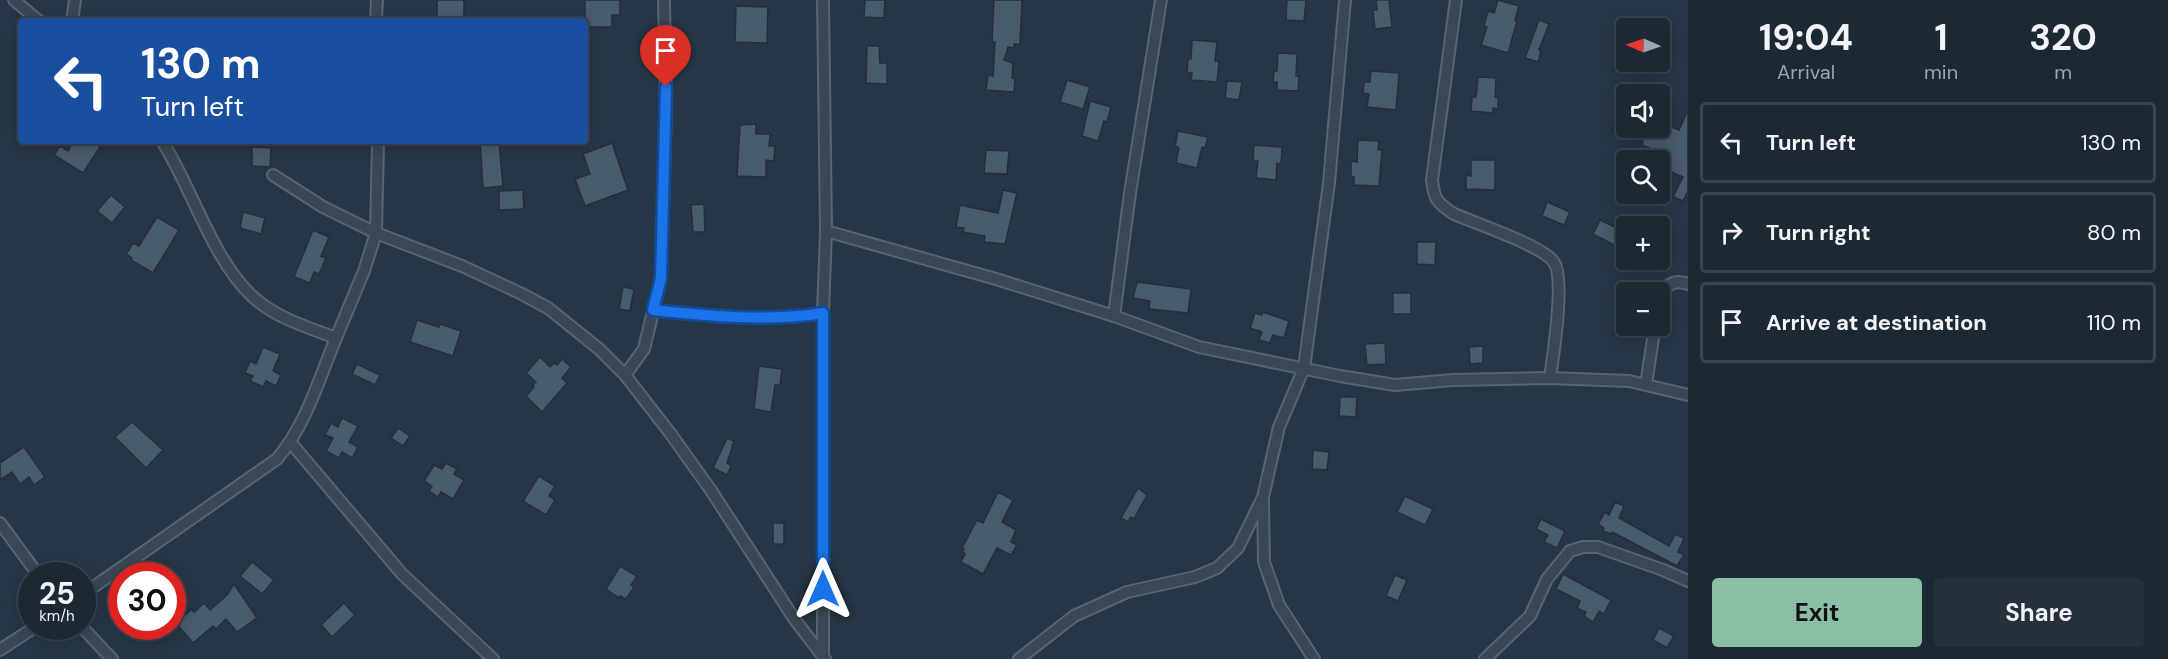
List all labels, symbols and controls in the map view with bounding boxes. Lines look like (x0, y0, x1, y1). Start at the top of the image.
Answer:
text: 19:04 (1759, 14, 1853, 61)
text: 1 (1935, 14, 1948, 61)
text: 320 (2029, 14, 2097, 61)
north arrow (1616, 18, 1670, 72)
map controls (1616, 18, 1670, 336)
pin (640, 25, 691, 87)
icon: arrive (649, 34, 682, 67)
text: 130 m (141, 36, 261, 91)
icon: left (42, 42, 120, 120)
text: Arrival (1777, 59, 1835, 85)
text: min (1924, 59, 1958, 85)
text: m (2054, 59, 2072, 85)
button: sound (1616, 84, 1670, 138)
text: Turn left (141, 89, 244, 124)
icon: left (1715, 126, 1748, 159)
text: Turn left (1766, 128, 1856, 157)
text: 130 m (2081, 128, 2141, 157)
button: search (1616, 150, 1670, 204)
button: + (1616, 216, 1670, 270)
icon: right (1715, 216, 1748, 249)
text: Turn right (1766, 218, 1871, 247)
text: 80 m (2087, 218, 2141, 247)
button: − (1616, 282, 1670, 336)
icon: arrive (1715, 306, 1748, 339)
text: Arrive at destination (1766, 308, 1987, 337)
text: 110 m (2087, 308, 2141, 337)
position arrow (791, 557, 855, 621)
speed limit sign: 30 (108, 562, 186, 640)
text: 25 (39, 574, 75, 613)
button: Exit (1712, 578, 1922, 647)
button: Share (1934, 578, 2144, 647)
text: km/h (39, 606, 75, 626)

